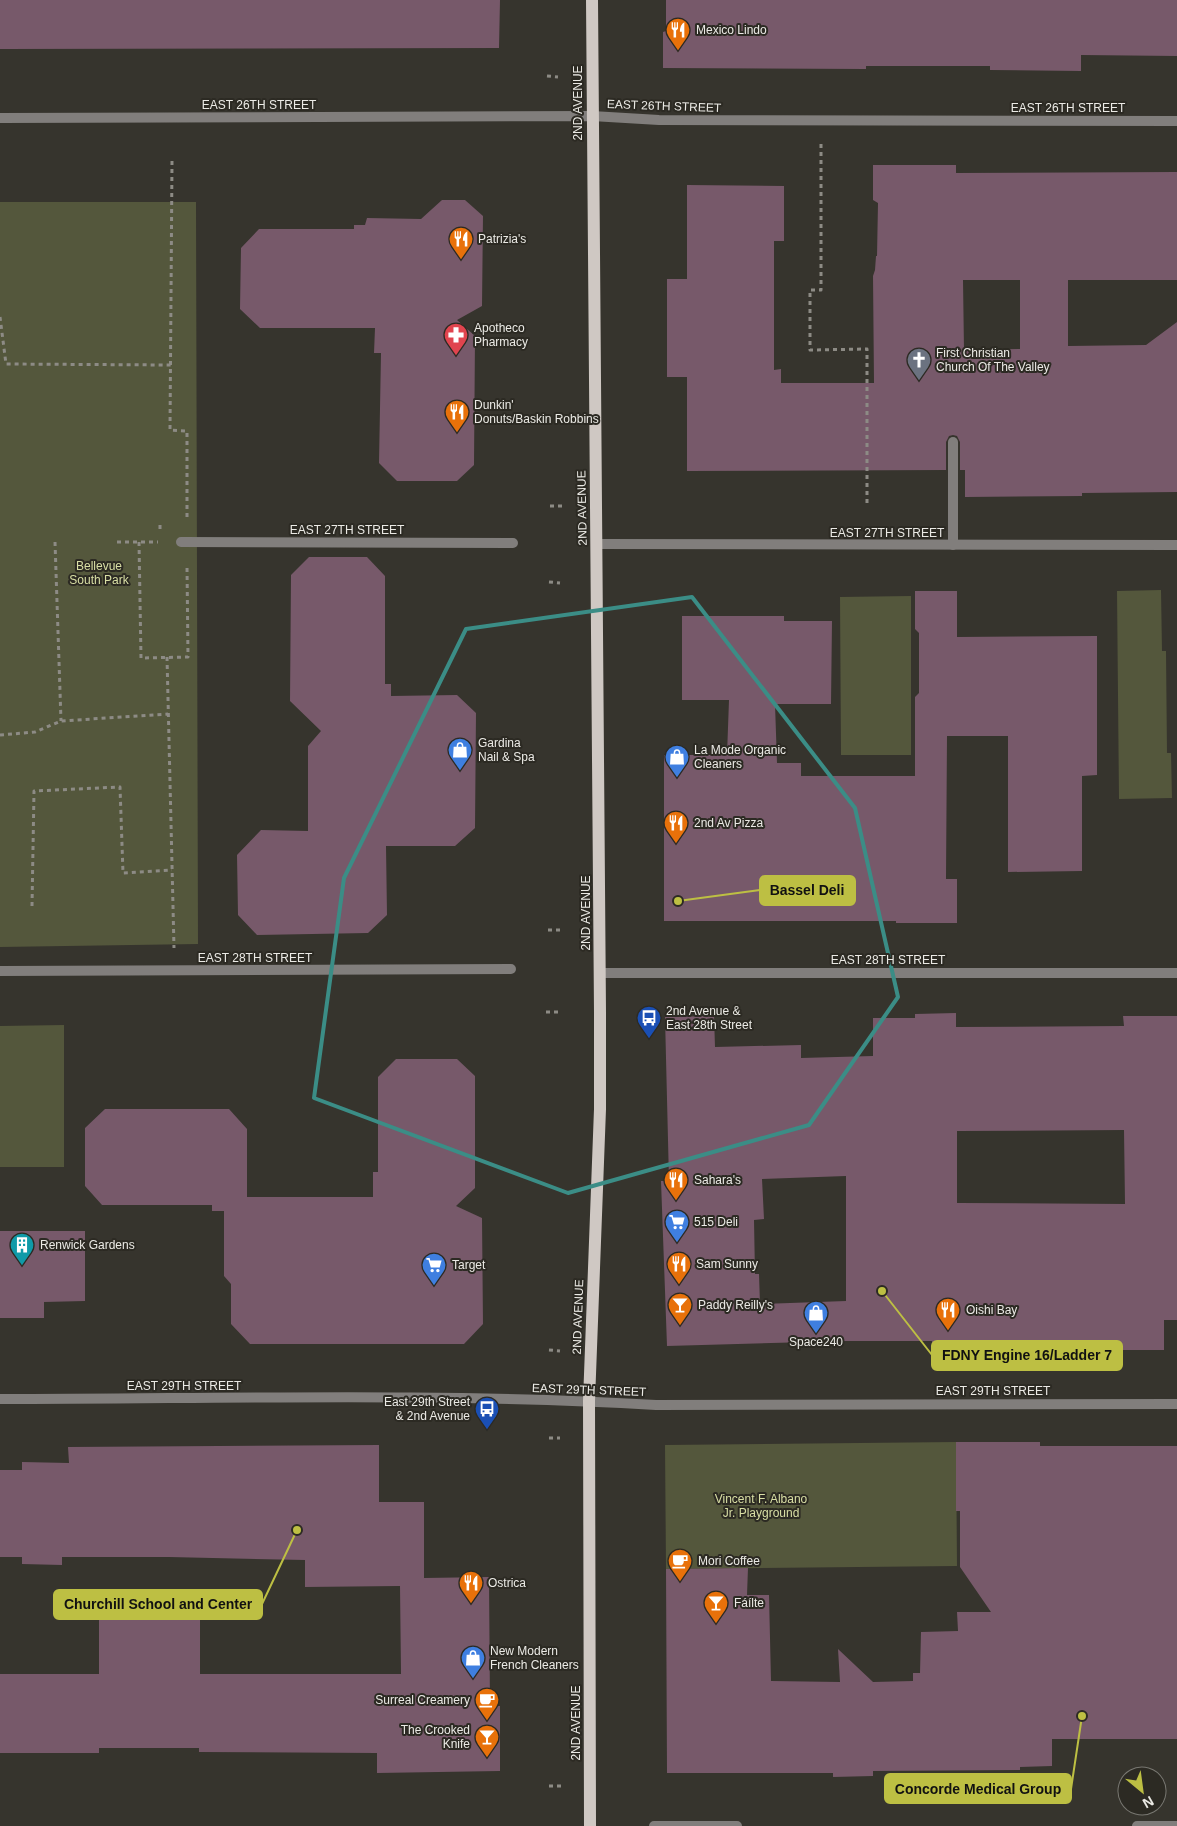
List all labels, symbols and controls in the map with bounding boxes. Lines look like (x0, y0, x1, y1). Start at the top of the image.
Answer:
restaurant icon: Mexico Lindo (665, 17, 691, 51)
place label: Mexico Lindo (696, 23, 767, 37)
street label: 2ND AVENUE (571, 65, 585, 141)
street label: EAST 26TH STREET (607, 97, 722, 115)
street label: EAST 26TH STREET (202, 98, 317, 112)
street label: EAST 26TH STREET (1011, 101, 1126, 115)
restaurant icon: Patrizia's (448, 226, 474, 260)
place label: Patrizia's (478, 232, 526, 246)
place label: Apotheco Pharmacy (474, 321, 528, 349)
pharmacy icon: Apotheco Pharmacy (443, 322, 469, 356)
place label: First Christian Church Of The Valley (936, 346, 1050, 374)
church icon: First Christian Church Of The Valley (906, 347, 932, 381)
place label: Dunkin' Donuts/Baskin Robbins (474, 398, 599, 426)
restaurant icon: Dunkin' Donuts/Baskin Robbins (444, 399, 470, 433)
street label: 2ND AVENUE (574, 470, 590, 546)
street label: EAST 27TH STREET (290, 523, 405, 537)
street label: EAST 27TH STREET (830, 526, 945, 540)
park label: Bellevue South Park (69, 559, 130, 587)
place label: Gardina Nail & Spa (478, 736, 535, 764)
shop icon: Gardina Nail & Spa (447, 737, 473, 771)
place label: La Mode Organic Cleaners (694, 743, 786, 771)
shop icon: La Mode Organic Cleaners (664, 744, 690, 778)
restaurant icon: 2nd Av Pizza (663, 810, 689, 844)
place label: 2nd Av Pizza (694, 816, 763, 830)
street label: 2ND AVENUE (579, 875, 593, 951)
callout: Bassel Deli (760, 876, 855, 905)
text: Bassel Deli (770, 882, 844, 898)
street label: EAST 28TH STREET (198, 951, 313, 965)
street label: EAST 28TH STREET (831, 953, 946, 967)
place label: 2nd Avenue & East 28th Street (666, 1004, 753, 1032)
bus stop icon: 2nd Avenue & East 28th Street (636, 1005, 662, 1039)
restaurant icon: Sahara's (663, 1167, 689, 1201)
place label: Sahara's (694, 1173, 741, 1187)
supermarket icon: 515 Deli (664, 1209, 690, 1243)
place label: 515 Deli (694, 1215, 738, 1229)
building icon: Renwick Gardens (9, 1232, 35, 1266)
place label: Renwick Gardens (40, 1238, 135, 1252)
restaurant icon: Sam Sunny (666, 1251, 692, 1285)
supermarket icon: Target (421, 1252, 447, 1286)
place label: Sam Sunny (696, 1257, 758, 1271)
place label: Target (452, 1258, 486, 1272)
street label: 2ND AVENUE (570, 1279, 586, 1355)
bar icon: Paddy Reilly's (667, 1292, 693, 1326)
restaurant icon: Oishi Bay (935, 1297, 961, 1331)
place label: Paddy Reilly's (698, 1298, 773, 1312)
shop icon: Space240 (803, 1300, 829, 1334)
place label: Oishi Bay (966, 1303, 1017, 1317)
place label: Space240 (789, 1335, 843, 1349)
callout: FDNY Engine 16/Ladder 7 (932, 1341, 1122, 1370)
text: FDNY Engine 16/Ladder 7 (942, 1347, 1112, 1363)
street label: EAST 29TH STREET (127, 1379, 242, 1393)
street label: EAST 29TH STREET (532, 1381, 647, 1399)
street label: EAST 29TH STREET (936, 1384, 1051, 1398)
place label: East 29th Street & 2nd Avenue (384, 1395, 471, 1423)
bus stop icon: East 29th Street & 2nd Avenue (474, 1396, 500, 1430)
park label: Vincent F. Albano Jr. Playground (715, 1492, 808, 1520)
cafe icon: Mori Coffee (667, 1548, 693, 1582)
place label: Mori Coffee (698, 1554, 760, 1568)
restaurant icon: Ostrica (458, 1570, 484, 1604)
place label: Ostrica (488, 1576, 526, 1590)
callout: Churchill School and Center (54, 1590, 262, 1619)
bar icon: Fáílte (703, 1590, 729, 1624)
text: Churchill School and Center (64, 1596, 253, 1612)
place label: Fáílte (734, 1596, 764, 1610)
place label: New Modern French Cleaners (490, 1644, 579, 1672)
shop icon: New Modern French Cleaners (460, 1645, 486, 1679)
street label: 2ND AVENUE (569, 1685, 583, 1761)
cafe icon: Surreal Creamery (474, 1687, 500, 1721)
place label: Surreal Creamery (375, 1693, 470, 1707)
place label: The Crooked Knife (401, 1723, 470, 1751)
bar icon: The Crooked Knife (474, 1724, 500, 1758)
north arrow (1117, 1766, 1167, 1816)
callout: Concorde Medical Group (885, 1774, 1071, 1803)
text: Concorde Medical Group (895, 1781, 1061, 1797)
text: N (1140, 1793, 1157, 1812)

